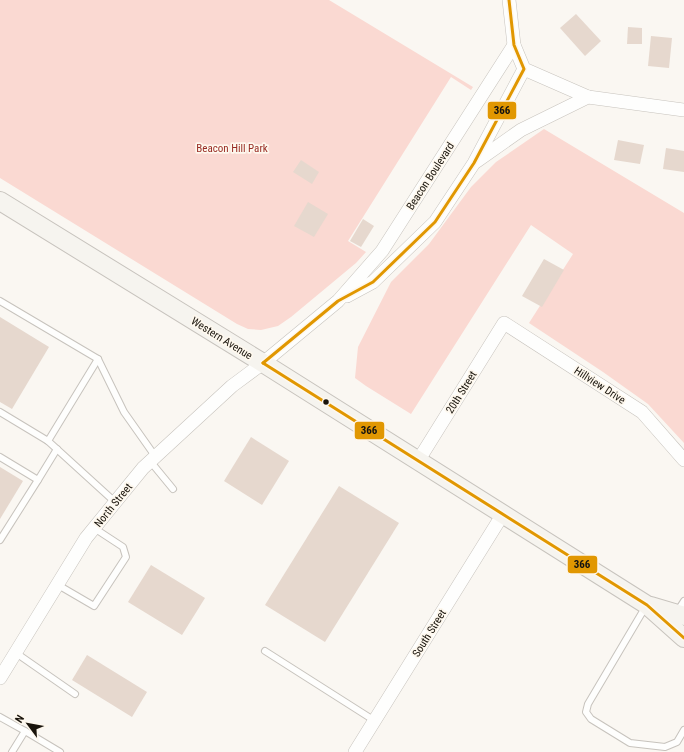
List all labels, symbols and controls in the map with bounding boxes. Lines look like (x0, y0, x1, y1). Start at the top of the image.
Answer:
line badge: 366 (487, 101, 517, 120)
text: 366 (494, 104, 511, 117)
street label: Beacon Boulevard (404, 140, 457, 213)
park label: Beacon Hill Park (196, 142, 268, 155)
street label: Western Avenue (189, 314, 255, 362)
street label: Hillview Drive (572, 364, 628, 407)
street label: 20th Street (443, 369, 480, 416)
unlabelled marker (321, 397, 331, 407)
line badge: 366 (354, 421, 385, 440)
text: 366 (361, 424, 378, 437)
street label: North Street (92, 481, 135, 530)
line badge: 366 (567, 555, 598, 574)
text: 366 (574, 558, 591, 571)
street label: South Street (410, 607, 449, 659)
north arrow (8, 704, 48, 744)
text: N (13, 712, 27, 725)

